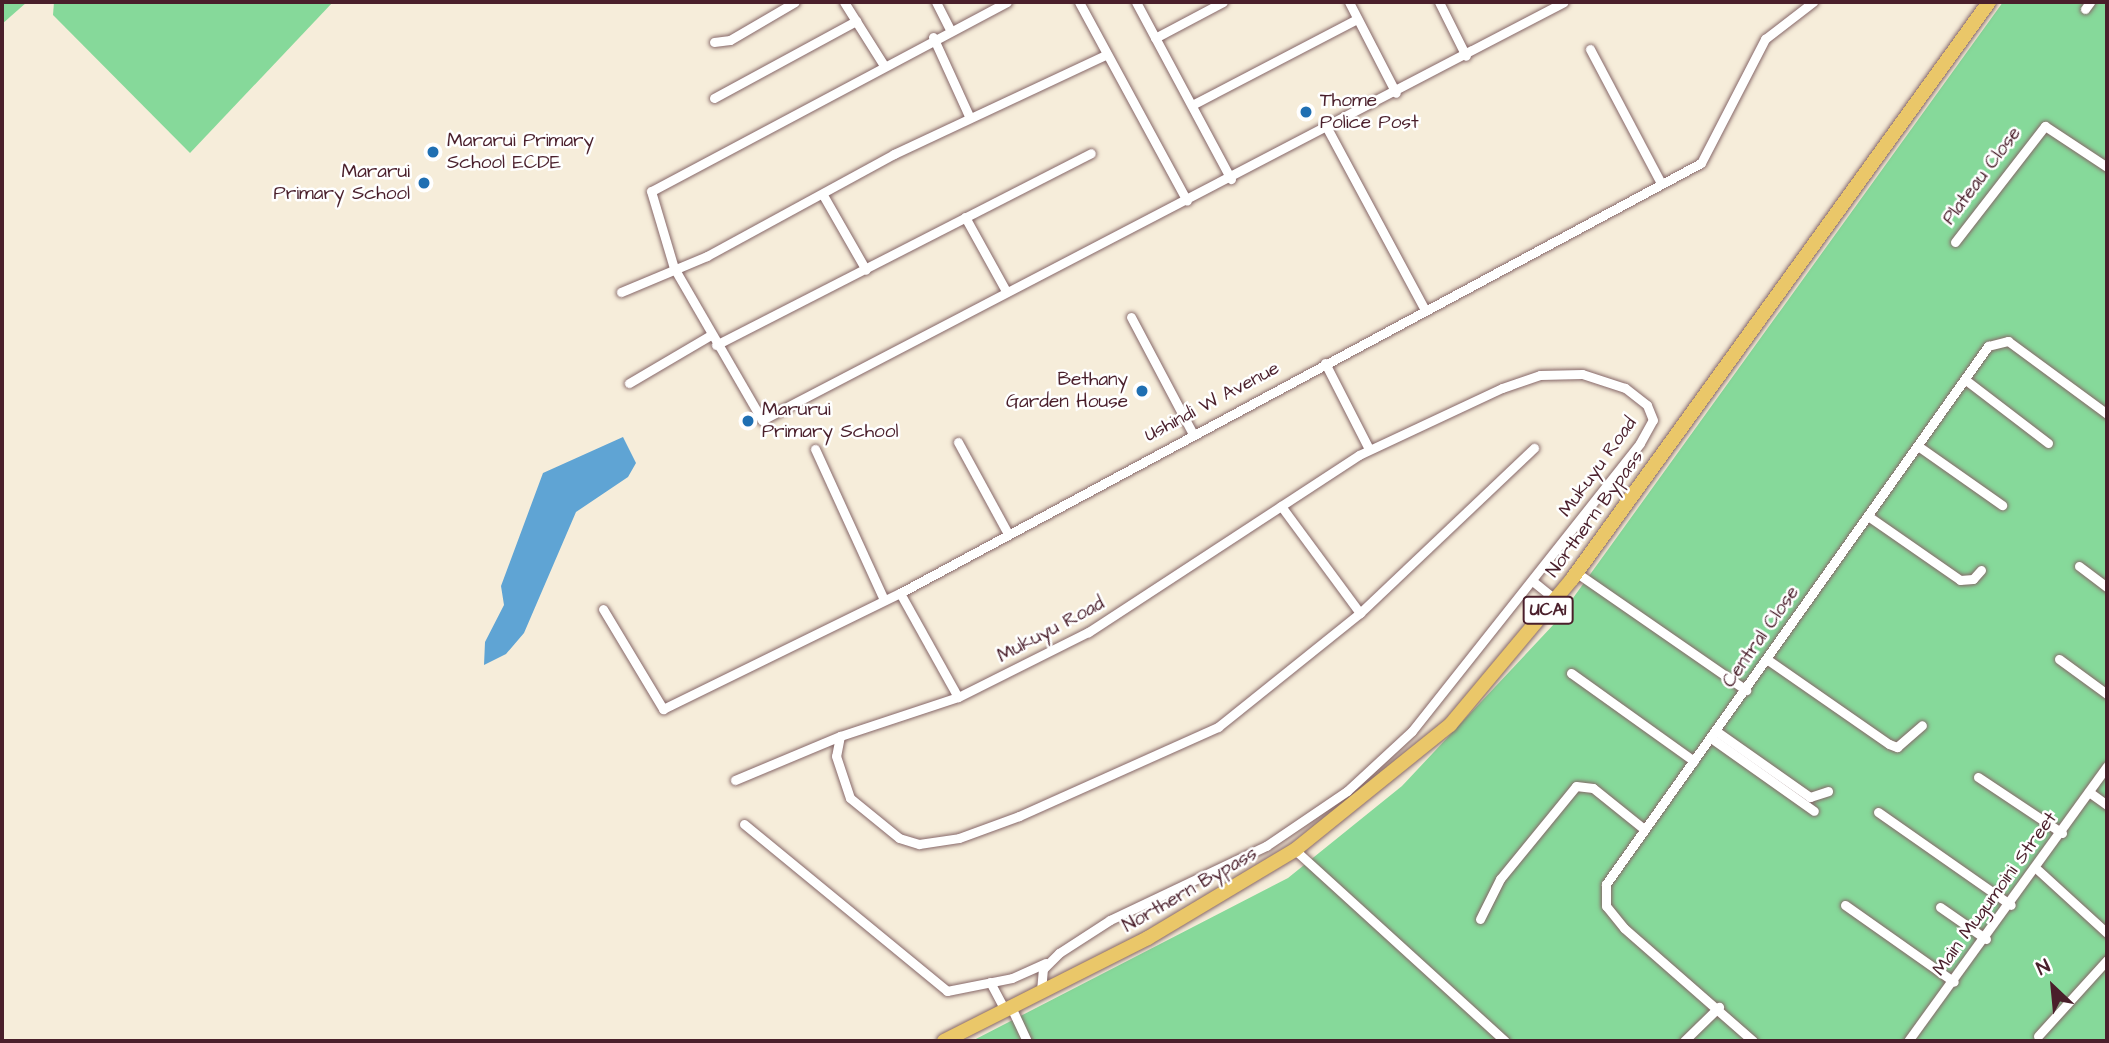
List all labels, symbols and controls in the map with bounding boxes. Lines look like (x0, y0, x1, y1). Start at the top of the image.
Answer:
place label: Thome Police Post (1320, 90, 1419, 134)
marker: Thome Police Post (1298, 104, 1314, 120)
street label: Plateau Close (1938, 123, 2026, 229)
place label: Mararui Primary School ECDE (447, 130, 594, 174)
marker: Mararui Primary School ECDE (425, 144, 441, 160)
place label: Mararui Primary School (274, 161, 410, 205)
marker: Mararui Primary School (416, 175, 432, 191)
street label: Ushindi W Avenue (1141, 357, 1283, 447)
place label: Bethany Garden House (1006, 369, 1128, 413)
marker: Bethany Garden House (1134, 383, 1150, 399)
place label: Marurui Primary School (762, 399, 898, 443)
marker: Marurui Primary School (740, 413, 756, 429)
street label: Mukuyu Road (1554, 413, 1642, 521)
street label: Northern Bypass (1541, 446, 1649, 582)
street label: Central Close (1718, 582, 1804, 692)
street label: Mukuyu Road (994, 592, 1108, 668)
road number: UCA1 (1522, 596, 1574, 624)
street label: Main Mugumoini Street (1928, 808, 2062, 980)
street label: Northern Bypass (1119, 842, 1261, 938)
north arrow (2018, 952, 2088, 1022)
text: N (2032, 953, 2055, 982)

